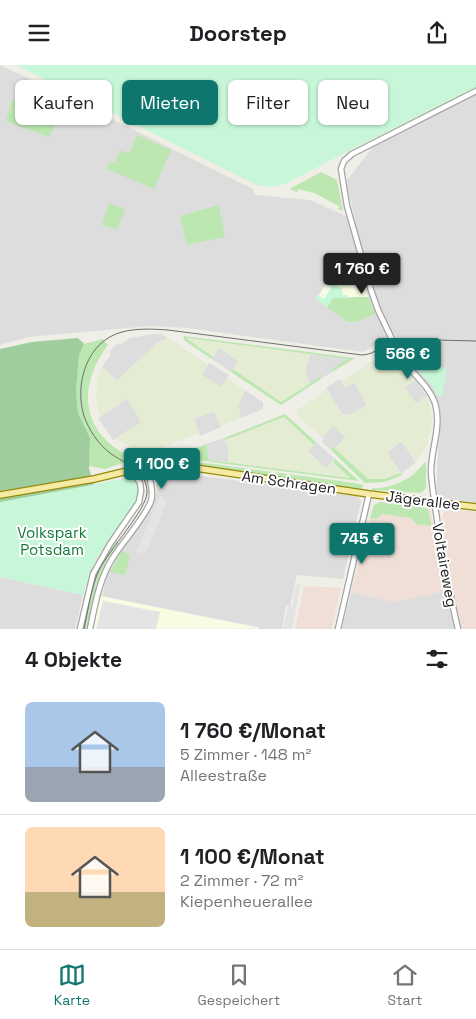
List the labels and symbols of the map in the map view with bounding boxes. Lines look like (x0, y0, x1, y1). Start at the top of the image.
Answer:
pin: 1 760 € (316, 253, 408, 295)
pin: 566 € (373, 337, 443, 380)
pin: 1 100 € (116, 447, 208, 490)
street label: Am Schragen (241, 466, 337, 498)
street label: Jägerallee (385, 486, 461, 514)
street label: Voltaireweg (428, 521, 462, 609)
park label: Volkspark Potsdam (17, 523, 87, 559)
pin: 745 € (327, 523, 397, 565)

